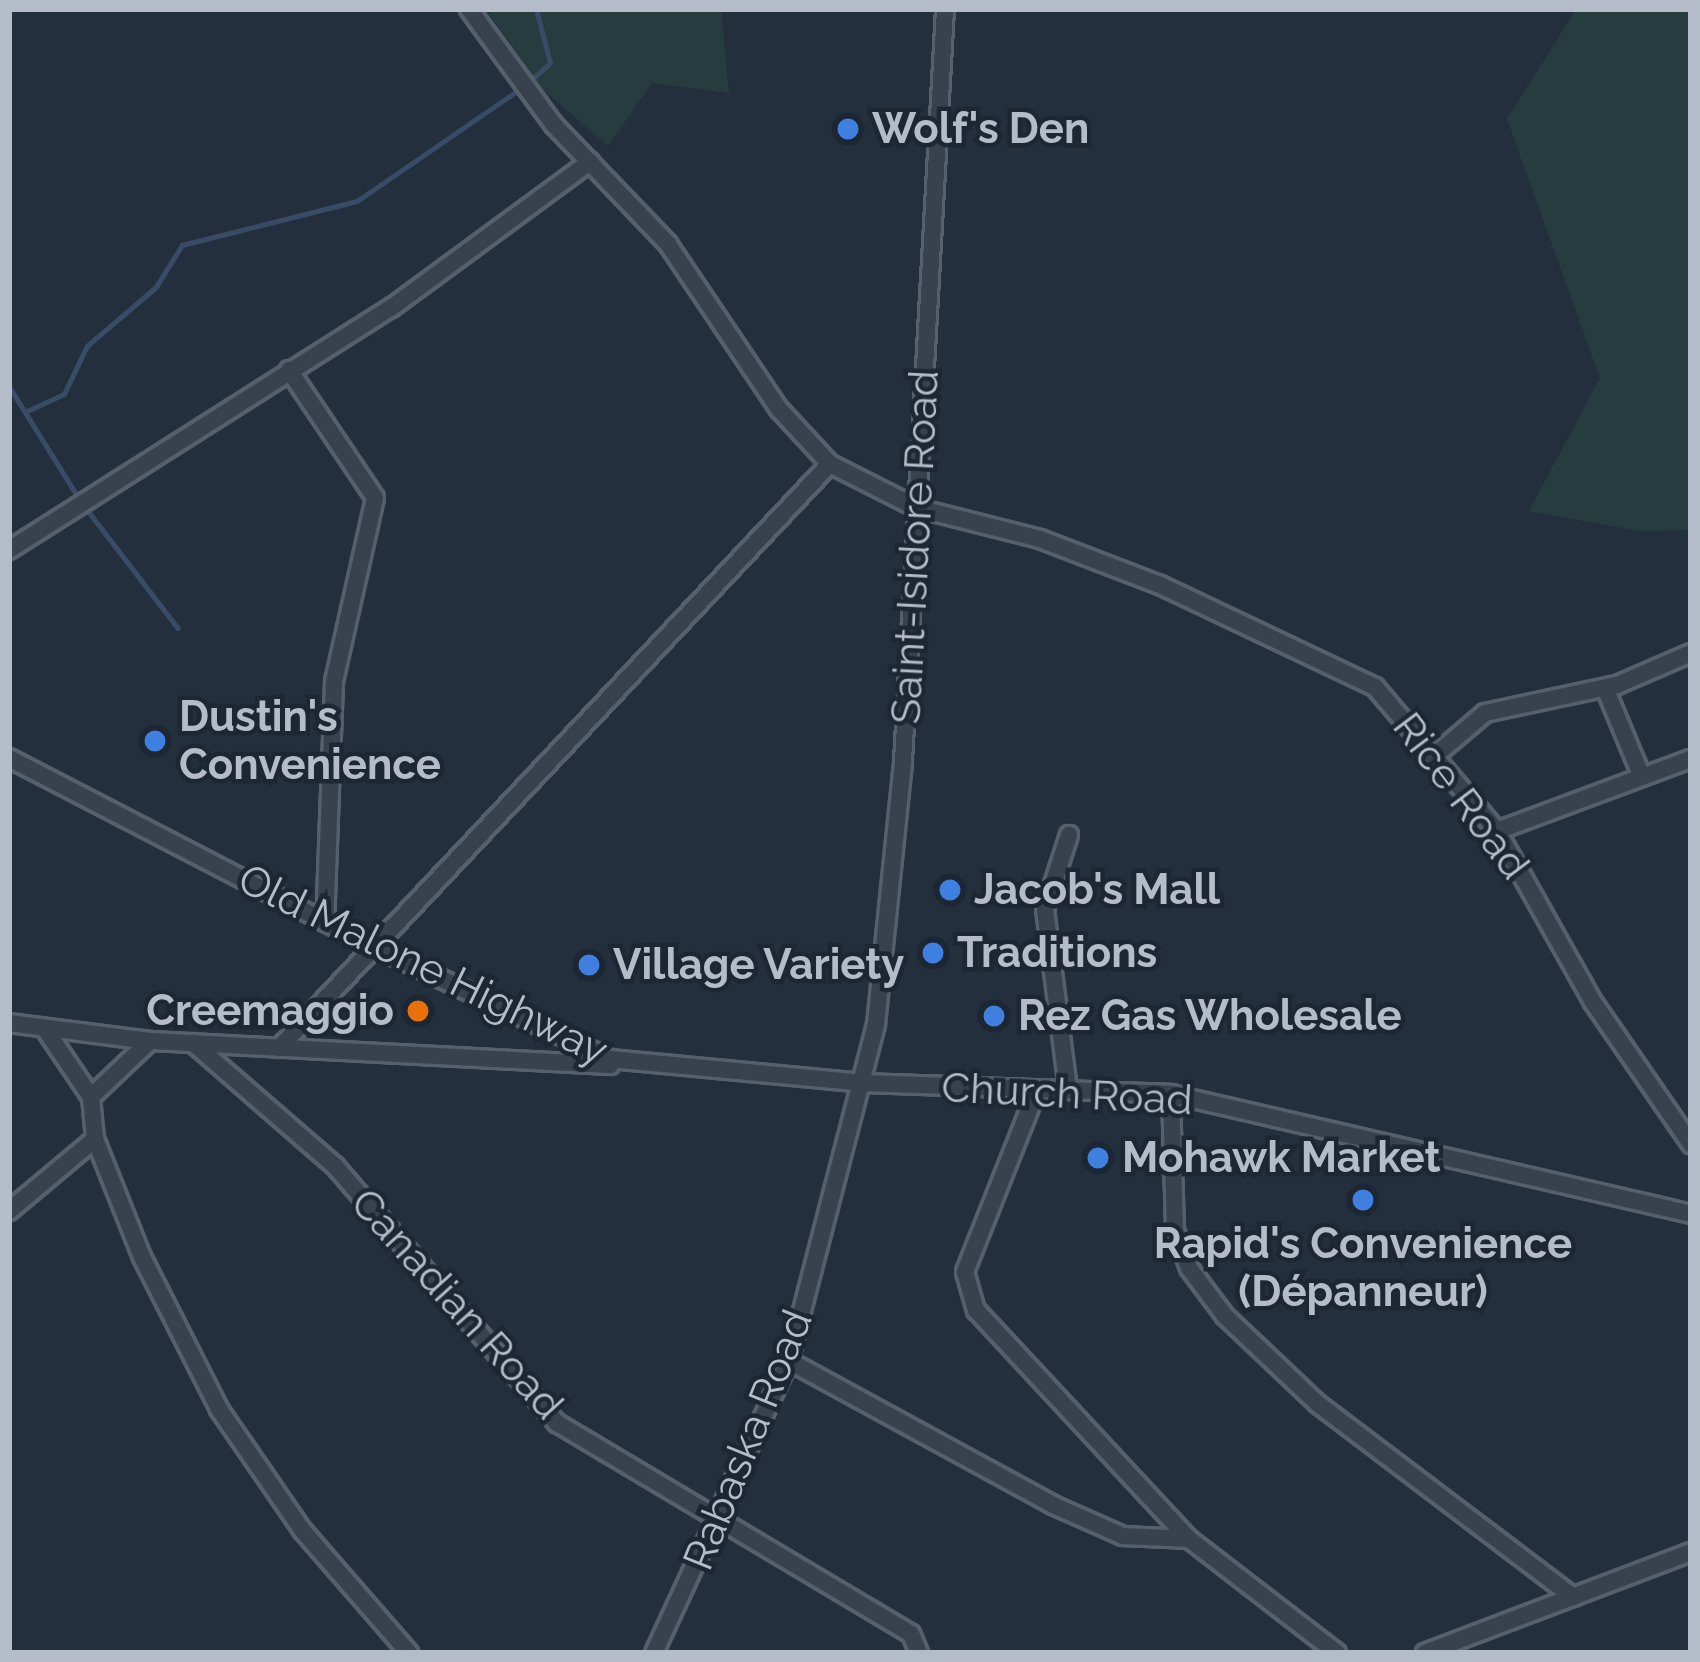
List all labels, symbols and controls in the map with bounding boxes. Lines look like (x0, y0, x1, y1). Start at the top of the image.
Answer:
place label: Wolf's Den (872, 104, 1089, 154)
marker: Wolf's Den (835, 116, 861, 142)
street label: Saint-Isidore Road (881, 369, 949, 725)
place label: Dustin's Convenience (179, 692, 441, 790)
street label: Rice Road (1382, 703, 1540, 889)
marker: Dustin's Convenience (142, 728, 168, 754)
street label: Old Malone Highway (230, 854, 616, 1076)
place label: Jacob's Mall (974, 865, 1220, 915)
marker: Jacob's Mall (937, 877, 963, 903)
place label: Traditions (957, 928, 1157, 978)
place label: Village Variety (613, 940, 906, 990)
marker: Traditions (920, 940, 946, 966)
marker: Village Variety (576, 952, 602, 978)
place label: Creemaggio (146, 986, 394, 1036)
place label: Rez Gas Wholesale (1018, 991, 1403, 1041)
marker: Creemaggio (405, 998, 431, 1024)
marker: Rez Gas Wholesale (981, 1003, 1007, 1029)
street label: Church Road (940, 1062, 1194, 1126)
place label: Mohawk Market (1122, 1133, 1441, 1183)
marker: Mohawk Market (1085, 1145, 1111, 1171)
street label: Canadian Road (340, 1178, 574, 1430)
marker: Rapid's Convenience (Dépanneur) (1350, 1187, 1376, 1213)
place label: Rapid's Convenience (Dépanneur) (1154, 1219, 1572, 1318)
street label: Rabaska Road (673, 1303, 823, 1577)

